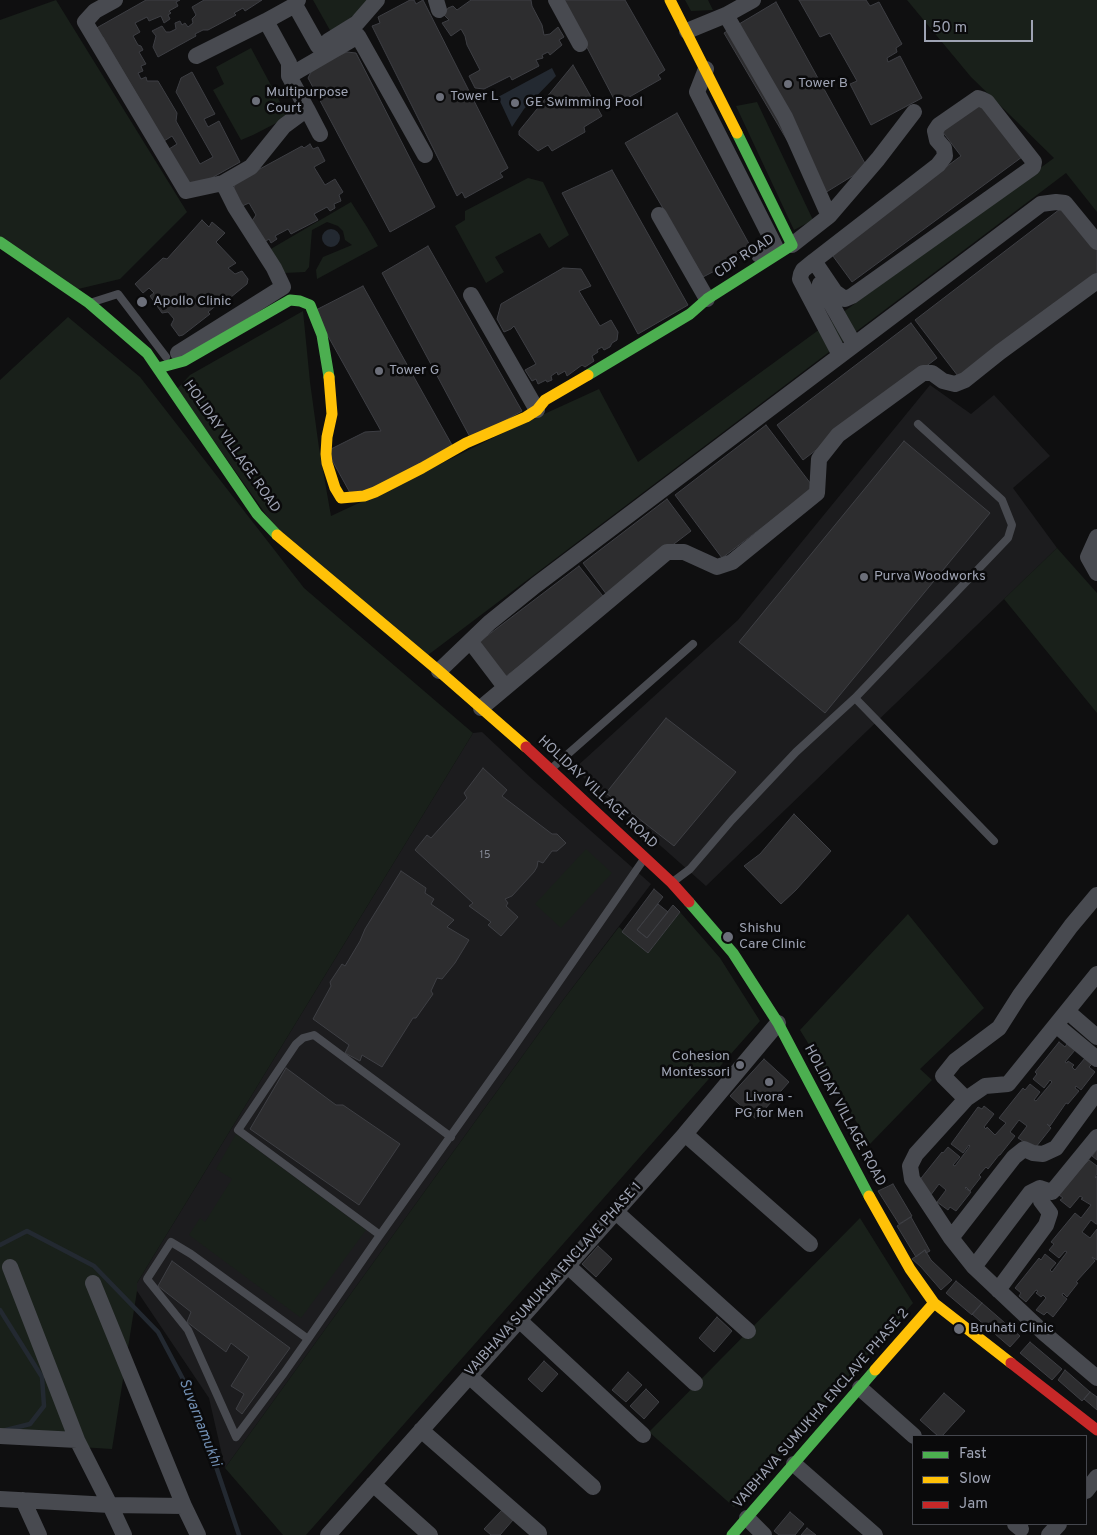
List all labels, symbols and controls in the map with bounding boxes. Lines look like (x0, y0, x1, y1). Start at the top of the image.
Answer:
scale bar (927, 10, 1036, 42)
text: 50 m (932, 19, 967, 38)
place label: Tower B (798, 76, 848, 92)
marker: Tower B (782, 78, 794, 90)
place label: Multipurpose Court (266, 85, 348, 118)
place label: Tower L (450, 89, 499, 105)
marker: Tower L (434, 91, 446, 103)
marker: Multipurpose Court (250, 95, 262, 107)
place label: GE Swimming Pool (525, 95, 643, 111)
marker: GE Swimming Pool (509, 97, 521, 109)
street label: CDP ROAD (712, 231, 778, 283)
place label: Apollo Clinic (153, 294, 232, 310)
marker: Apollo Clinic (135, 295, 149, 309)
place label: Tower G (389, 363, 439, 379)
marker: Tower G (373, 365, 385, 377)
street label: HOLIDAY VILLAGE ROAD (179, 378, 283, 516)
place label: Purva Woodworks (874, 569, 986, 585)
marker: Purva Woodworks (858, 571, 870, 583)
street label: HOLIDAY VILLAGE ROAD (534, 733, 660, 853)
house number: 15 (480, 849, 490, 863)
place label: Shishu Care Clinic (739, 921, 806, 954)
marker: Shishu Care Clinic (721, 930, 735, 944)
street label: HOLIDAY VILLAGE ROAD (800, 1042, 888, 1190)
place label: Cohesion Montessori (661, 1049, 730, 1082)
marker: Cohesion Montessori (734, 1059, 746, 1071)
marker: Livora - PG for Men (763, 1076, 775, 1088)
place label: Livora - PG for Men (734, 1090, 804, 1122)
street label: VAIBHAVA SUMUKHA ENCLAVE PHASE 1 (462, 1179, 646, 1381)
street label: VAIBHAVA SUMUKHA ENCLAVE PHASE 2 (731, 1306, 913, 1512)
place label: Bruhati Clinic (970, 1321, 1054, 1337)
marker: Bruhati Clinic (952, 1322, 966, 1336)
water label: Suvarnamukhi (174, 1376, 224, 1470)
legend (912, 1435, 1087, 1525)
text: Fast (959, 1445, 987, 1464)
text: Slow (959, 1470, 991, 1489)
text: Jam (959, 1495, 988, 1514)

